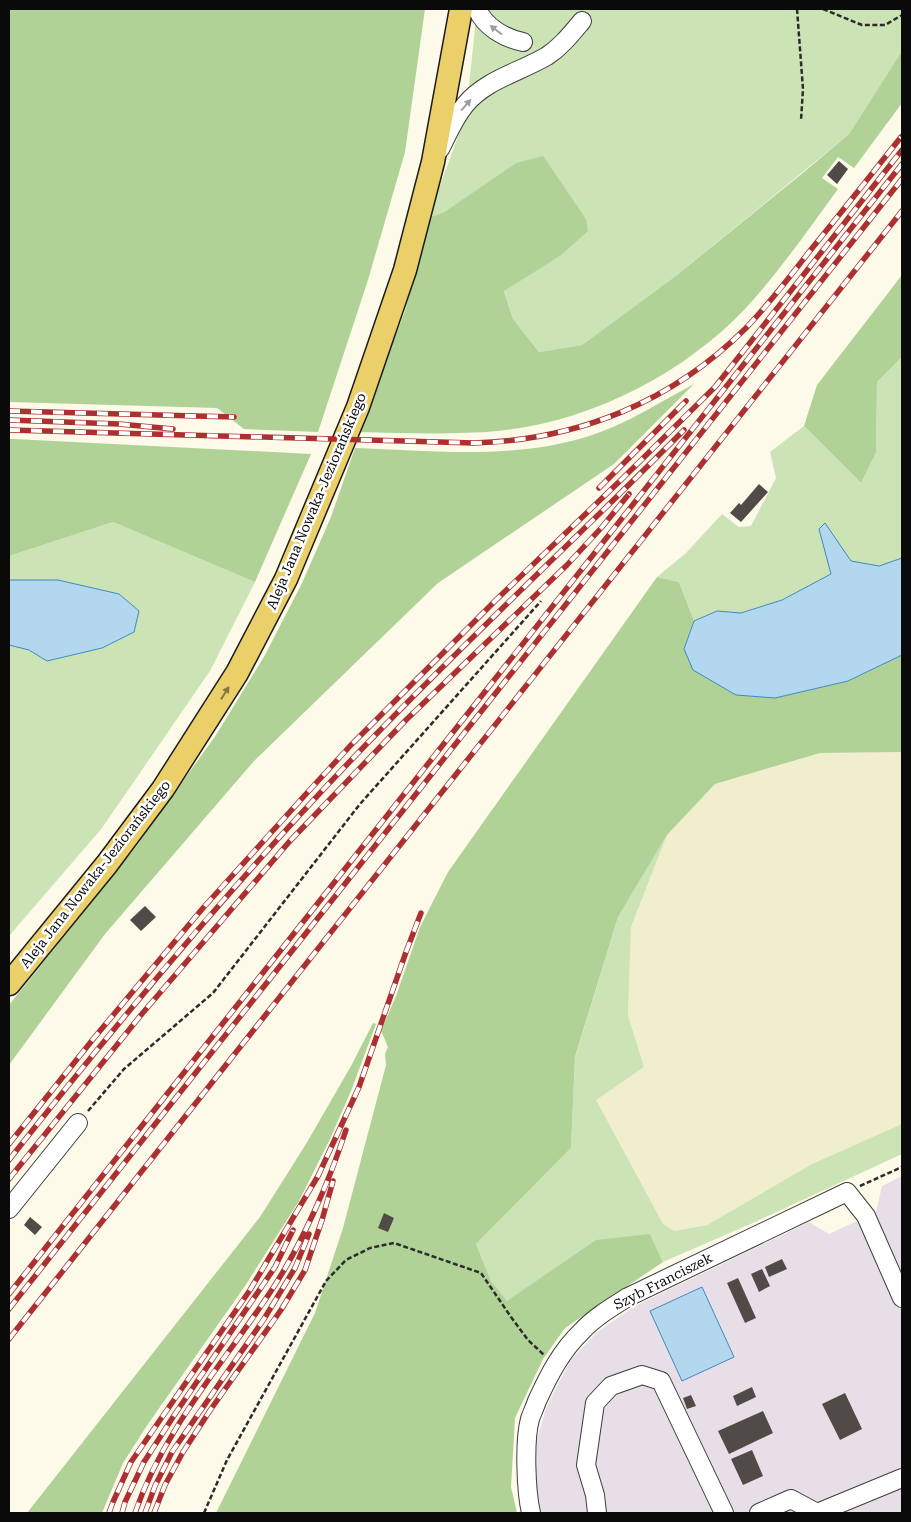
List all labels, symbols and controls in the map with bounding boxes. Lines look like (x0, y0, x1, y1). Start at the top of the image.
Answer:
one-way arrow (490, 25, 503, 36)
one-way arrow (460, 100, 472, 112)
street label: Aleja Jana Nowaka-Jeziorańskiego (263, 390, 369, 612)
one-way arrow (221, 686, 230, 699)
street label: Aleja Jana Nowaka-Jeziorańskiego (17, 777, 173, 971)
street label: Szyb Franciszek (611, 1249, 715, 1313)

